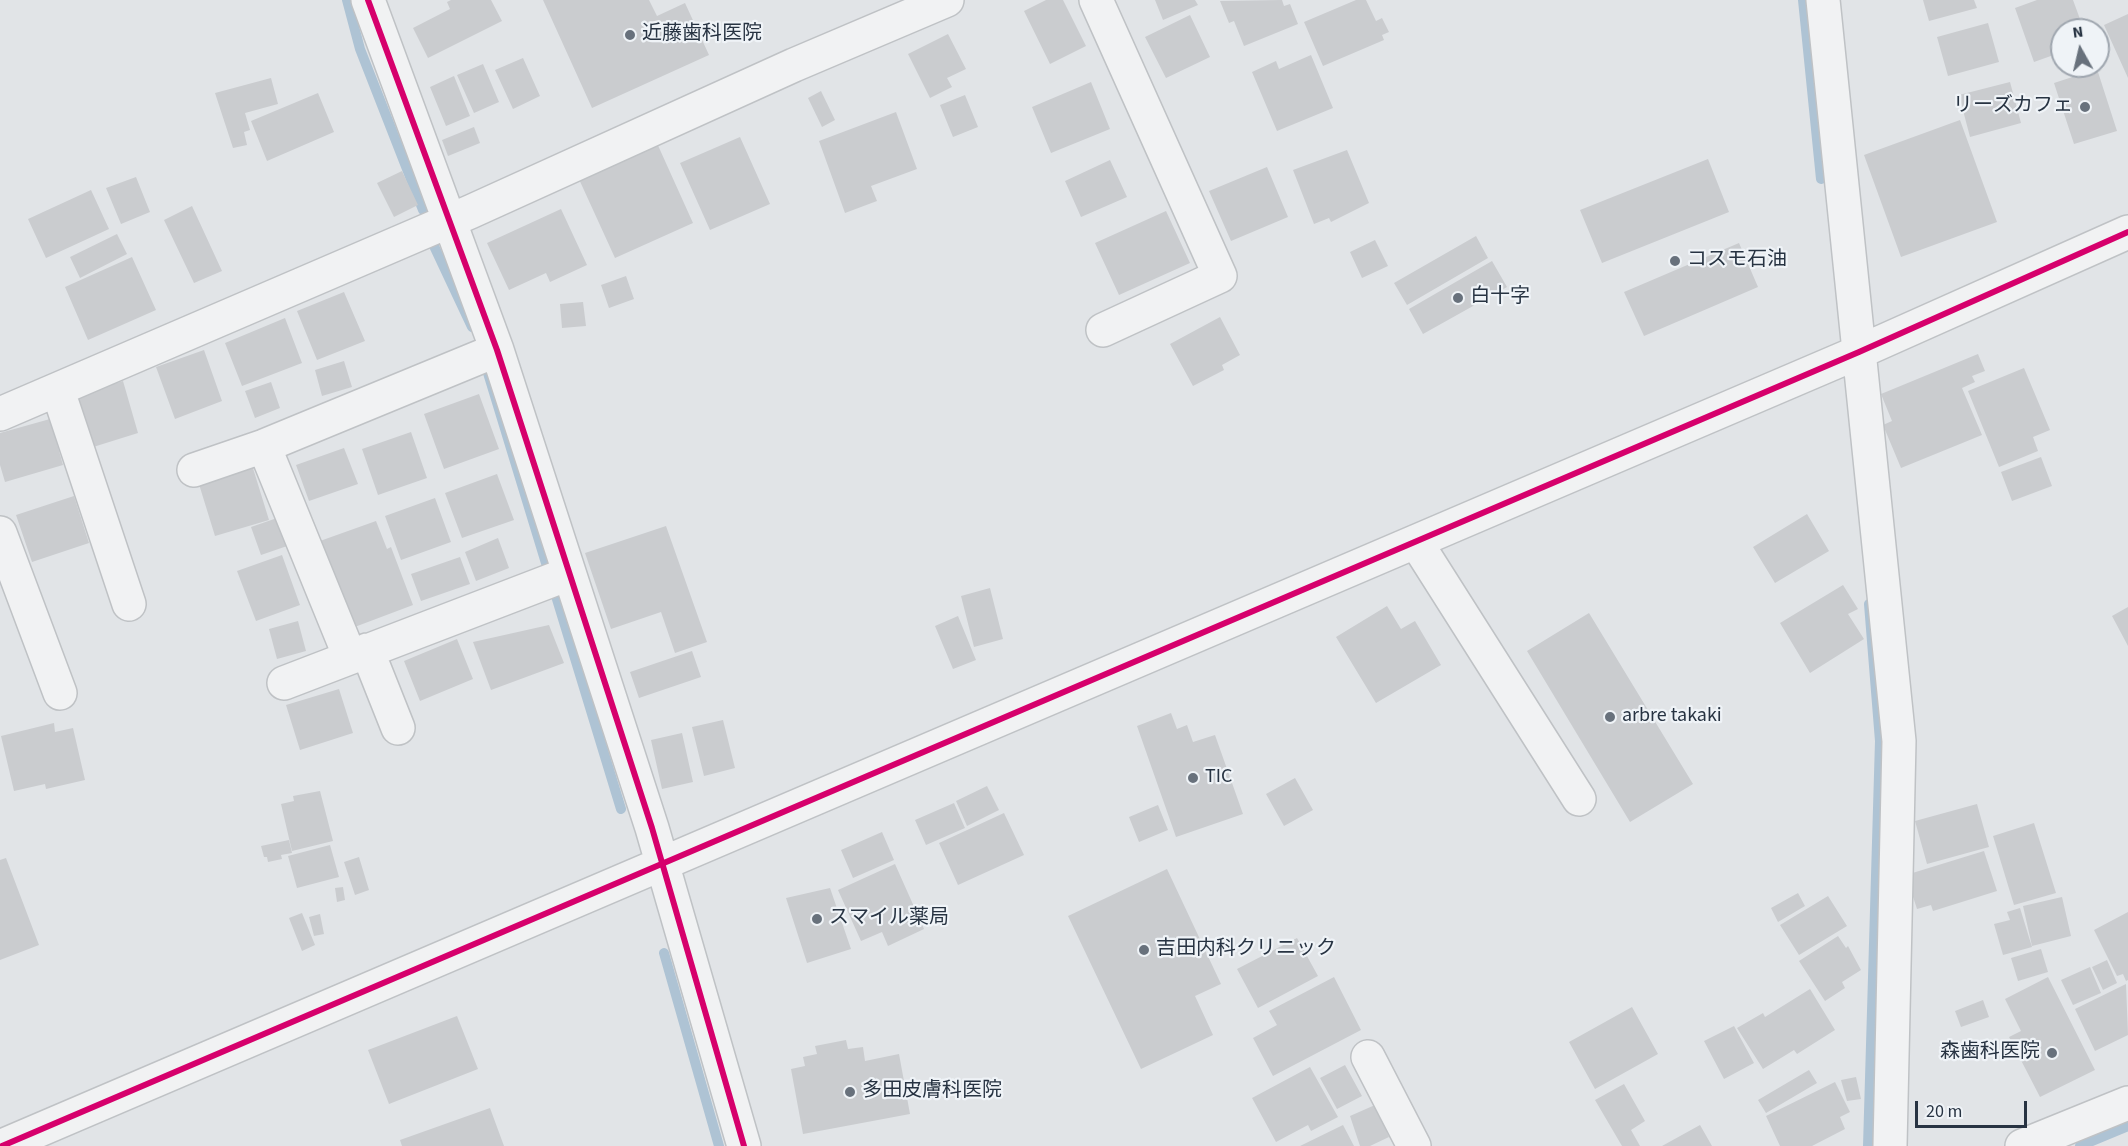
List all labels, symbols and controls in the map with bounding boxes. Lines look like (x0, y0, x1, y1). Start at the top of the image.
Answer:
north arrow (2050, 18, 2110, 78)
text: N (2071, 21, 2085, 44)
place label: 近藤歯科医院 (642, 23, 762, 47)
marker: 近藤歯科医院 (623, 28, 637, 42)
place label: リーズカフェ (1953, 95, 2073, 119)
marker: リーズカフェ (2078, 100, 2092, 114)
place label: コスモ石油 (1687, 249, 1787, 273)
marker: コスモ石油 (1668, 254, 1682, 268)
place label: 白十字 (1470, 286, 1530, 310)
marker: 白十字 (1451, 291, 1465, 305)
place label: arbre takaki (1622, 705, 1722, 729)
marker: arbre takaki (1603, 710, 1617, 724)
place label: TIC (1205, 766, 1232, 790)
marker: TIC (1186, 771, 1200, 785)
place label: スマイル薬局 (829, 907, 949, 931)
marker: スマイル薬局 (810, 912, 824, 926)
place label: 吉田内科クリニック (1156, 938, 1336, 962)
marker: 吉田内科クリニック (1137, 943, 1151, 957)
place label: 森歯科医院 (1940, 1041, 2040, 1065)
marker: 森歯科医院 (2045, 1046, 2059, 1060)
place label: 多田皮膚科医院 (862, 1080, 1002, 1104)
marker: 多田皮膚科医院 (843, 1085, 857, 1099)
scale bar (1918, 1089, 2030, 1127)
text: 20 m (1926, 1099, 1962, 1124)

